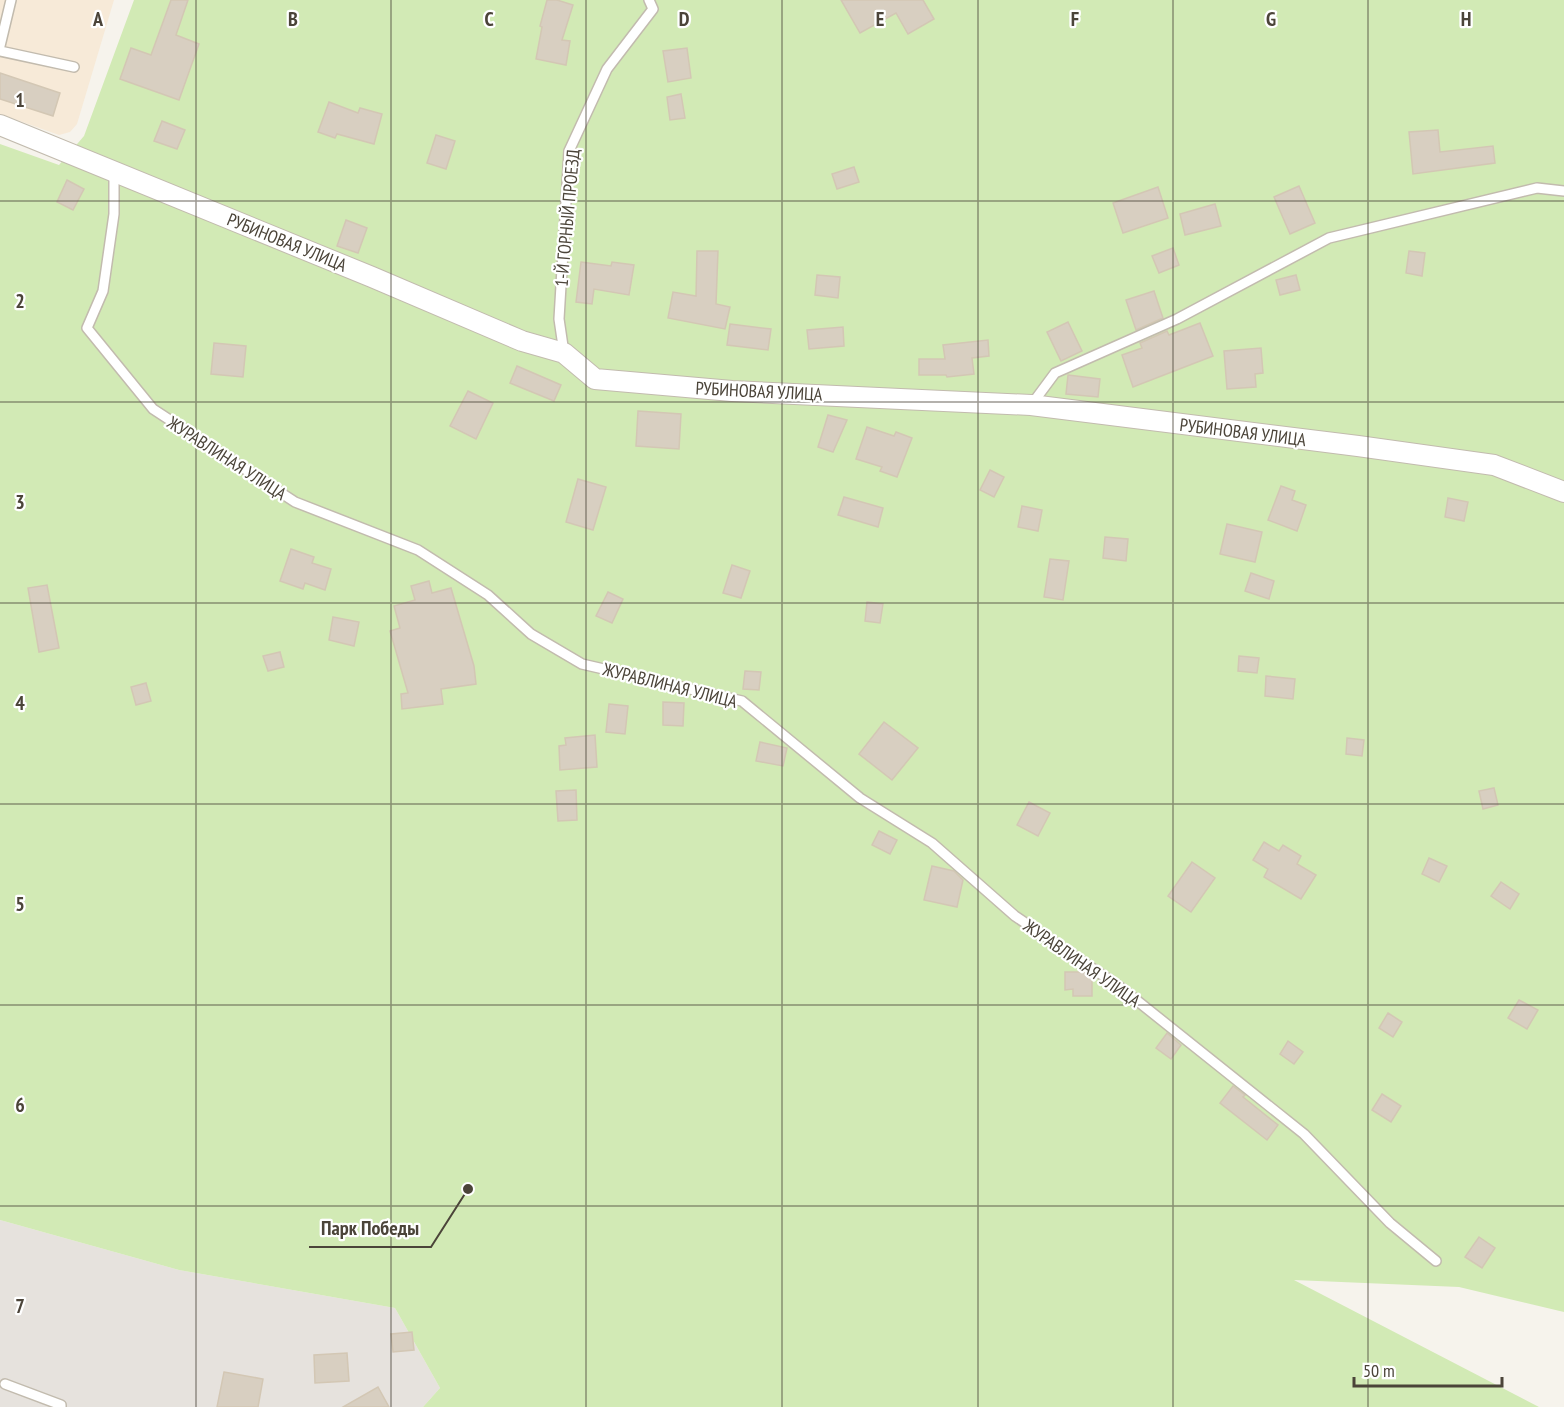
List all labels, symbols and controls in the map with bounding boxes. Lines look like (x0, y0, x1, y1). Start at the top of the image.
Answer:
text: A (92, 6, 104, 32)
text: B (288, 6, 298, 32)
text: C (484, 6, 494, 32)
text: D (679, 6, 690, 32)
text: E (876, 6, 884, 32)
text: F (1071, 6, 1079, 32)
text: G (1266, 6, 1276, 32)
text: H (1461, 6, 1471, 32)
text: 1 (15, 87, 25, 113)
street label: 1-Й ГОРНЫЙ ПРОЕЗД (550, 148, 584, 288)
street label: РУБИНОВАЯ УЛИЦА (224, 208, 351, 277)
text: 2 (15, 288, 25, 314)
street label: РУБИНОВАЯ УЛИЦА (695, 376, 824, 406)
street label: ЖУРАВЛИНАЯ УЛИЦА (162, 410, 291, 505)
street label: РУБИНОВАЯ УЛИЦА (1179, 413, 1308, 451)
text: 3 (15, 489, 25, 515)
street label: ЖУРАВЛИНАЯ УЛИЦА (599, 657, 740, 713)
text: 4 (15, 690, 25, 716)
text: 5 (15, 891, 25, 917)
street label: ЖУРАВЛИНАЯ УЛИЦА (1018, 914, 1145, 1012)
text: 6 (15, 1092, 25, 1118)
callout: Парк Победы (309, 1209, 431, 1247)
text: Парк Победы (321, 1215, 419, 1241)
text: 7 (15, 1293, 25, 1319)
scale bar (1354, 1350, 1502, 1388)
text: 50 m (1363, 1359, 1395, 1382)

